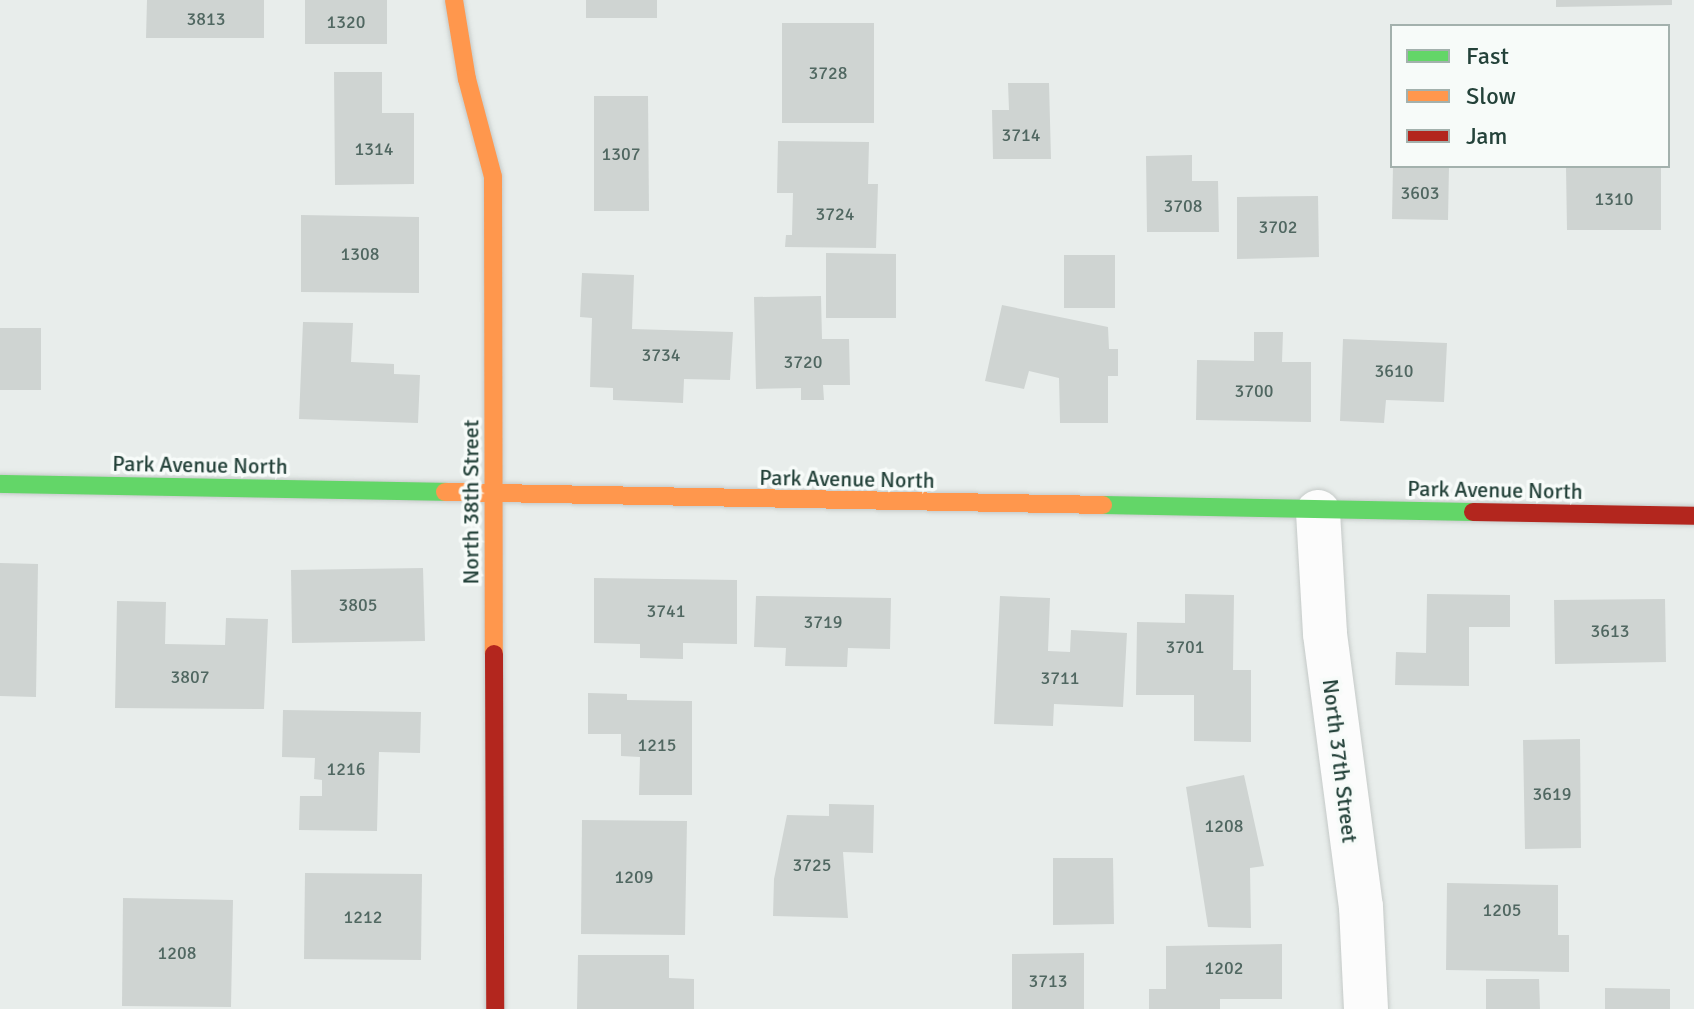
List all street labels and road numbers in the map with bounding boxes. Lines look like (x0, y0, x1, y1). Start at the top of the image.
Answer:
street label: North 38th Street (458, 419, 484, 585)
street label: Park Avenue North (112, 450, 288, 480)
street label: Park Avenue North (759, 464, 935, 494)
street label: Park Avenue North (1407, 475, 1583, 505)
street label: North 37th Street (1317, 677, 1363, 845)

